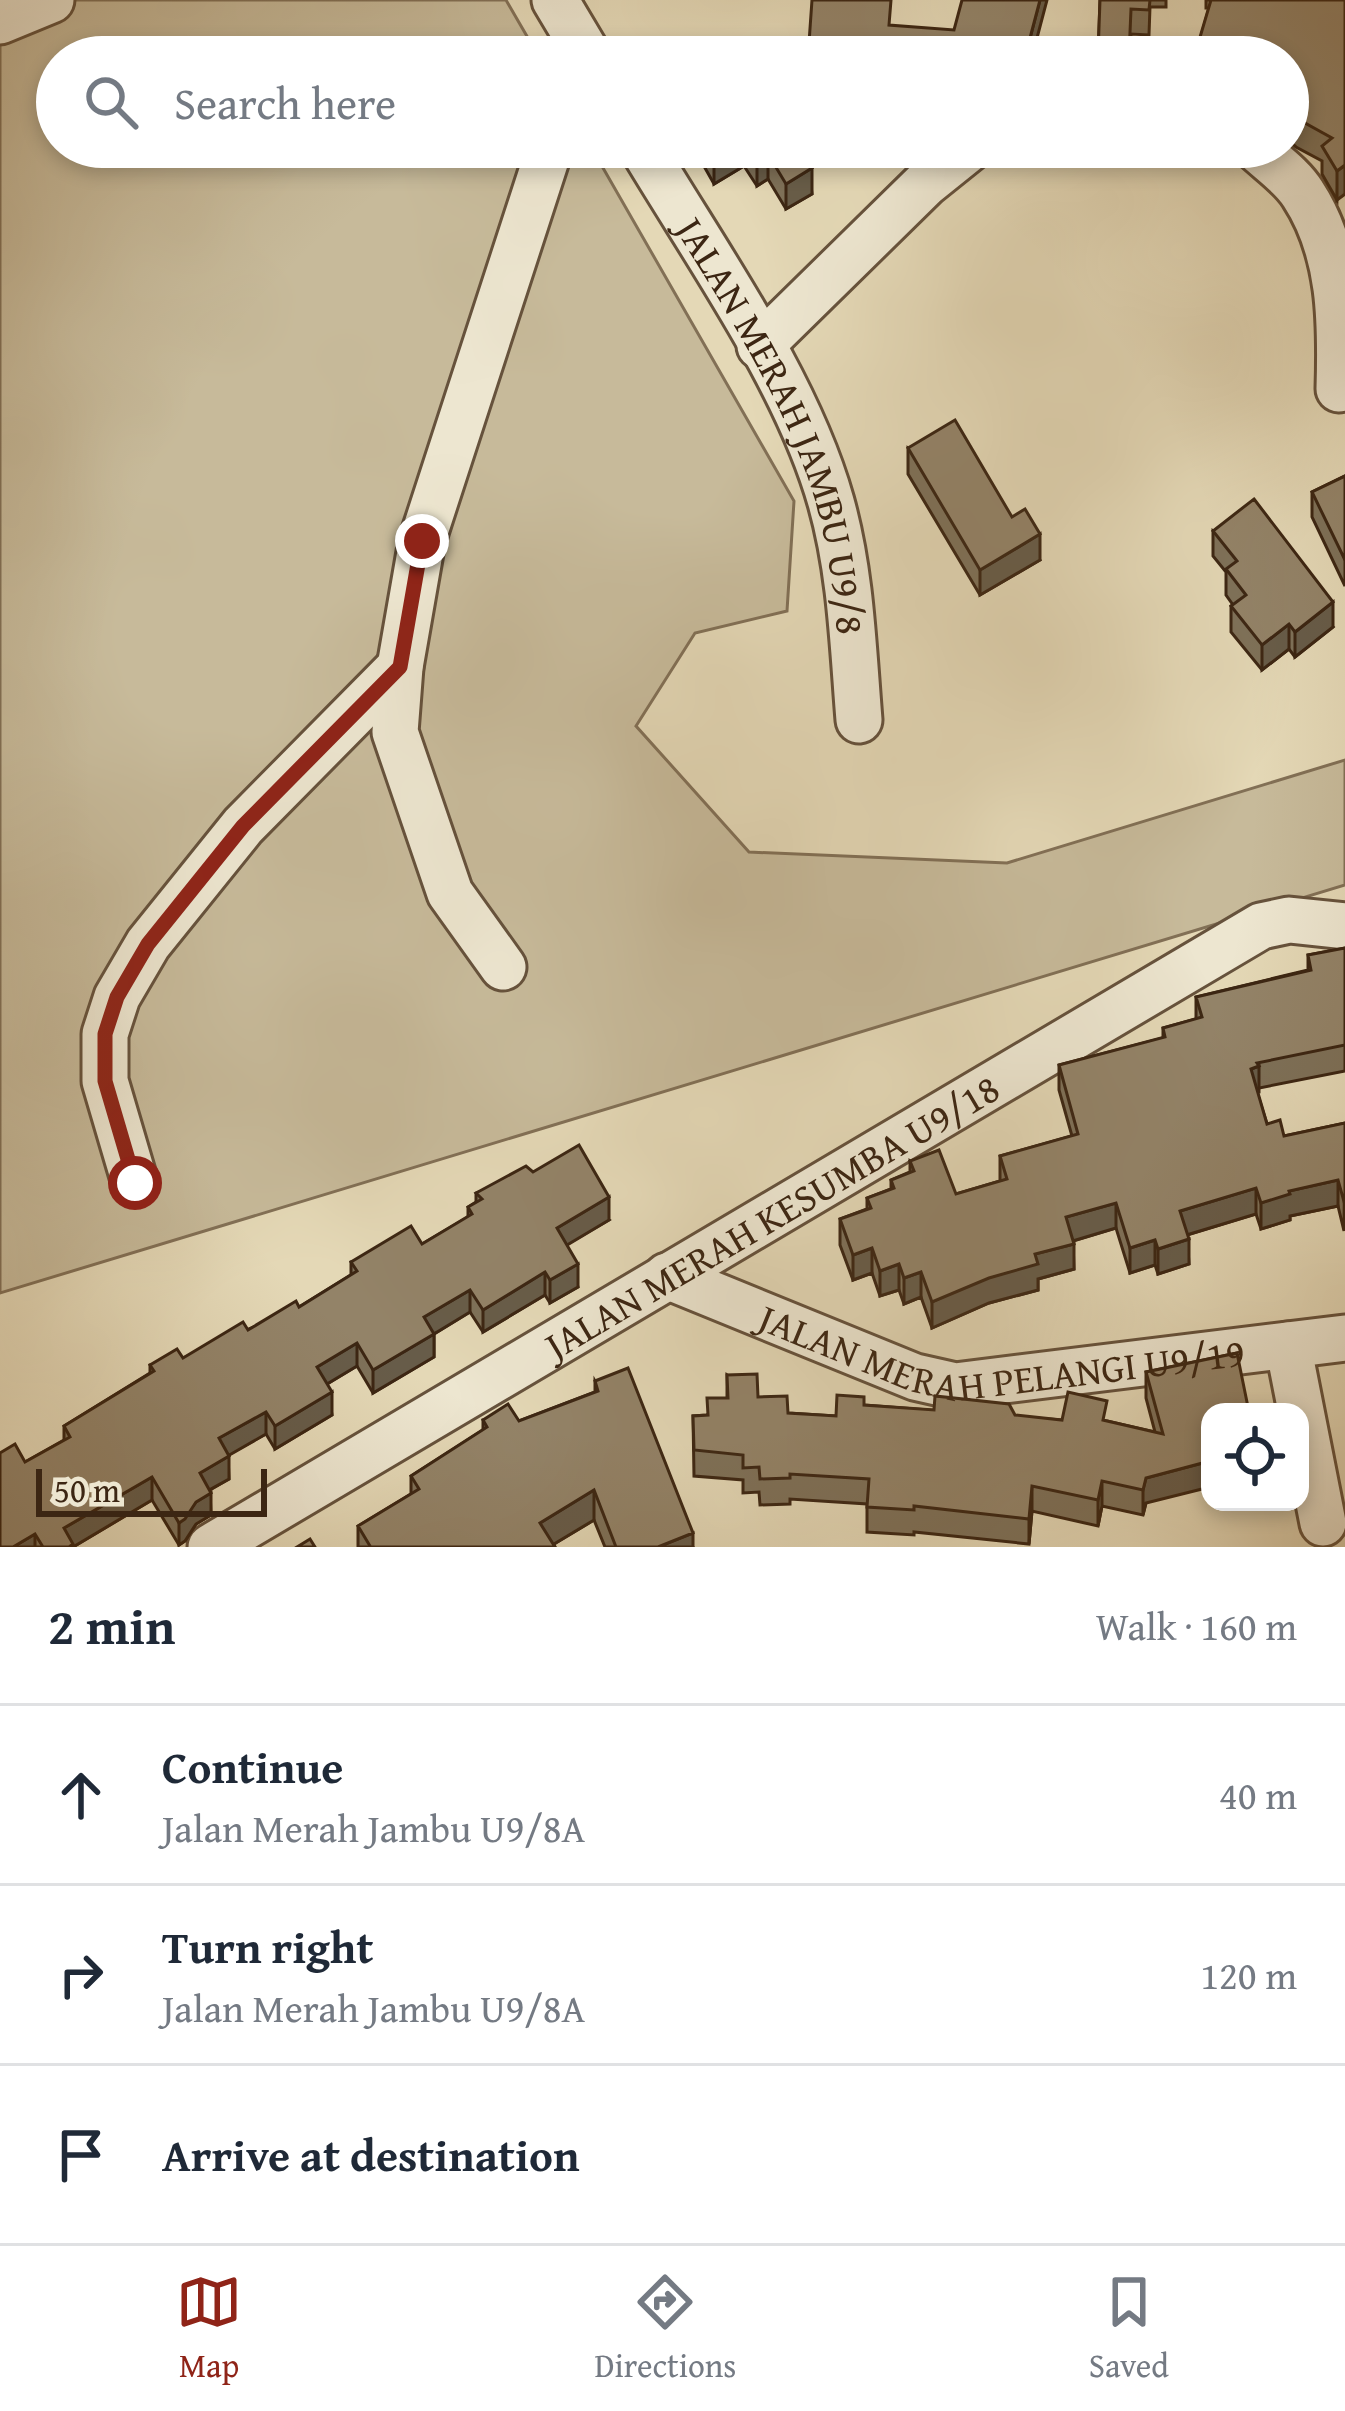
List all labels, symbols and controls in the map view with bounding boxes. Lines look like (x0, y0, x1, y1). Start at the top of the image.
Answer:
search box (36, 36, 1309, 168)
icon: search (78, 69, 144, 135)
text: Search here (174, 70, 396, 135)
street label: JALAN MERAH JAMBU U9/8 (661, 201, 881, 637)
route end (395, 514, 449, 568)
street label: JALAN MERAH KESUMBA U9/18 (529, 1059, 1009, 1375)
route start (108, 1156, 162, 1210)
street label: JALAN MERAH PELANGI U9/19 (746, 1286, 1247, 1415)
map controls (1201, 1403, 1309, 1511)
button: locate (1201, 1403, 1309, 1511)
scale bar (36, 1463, 267, 1516)
text: 50 m (54, 1466, 120, 1514)
text: 2 min (48, 1588, 175, 1663)
text: Walk · 160 m (1096, 1597, 1297, 1654)
text: Continue (162, 1734, 343, 1799)
icon: ahead (48, 1762, 114, 1828)
text: 40 m (1219, 1766, 1297, 1823)
text: Jalan Merah Jambu U9/8A (162, 1799, 585, 1856)
text: Turn right (162, 1914, 374, 1979)
icon: right (48, 1942, 114, 2008)
text: 120 m (1200, 1946, 1297, 2003)
text: Jalan Merah Jambu U9/8A (162, 1979, 585, 2036)
icon: arrive (48, 2122, 114, 2188)
text: Arrive at destination (162, 2122, 580, 2187)
tab: Map (176, 2269, 242, 2389)
tab: Directions (595, 2269, 736, 2389)
tab: Saved (1089, 2269, 1169, 2389)

